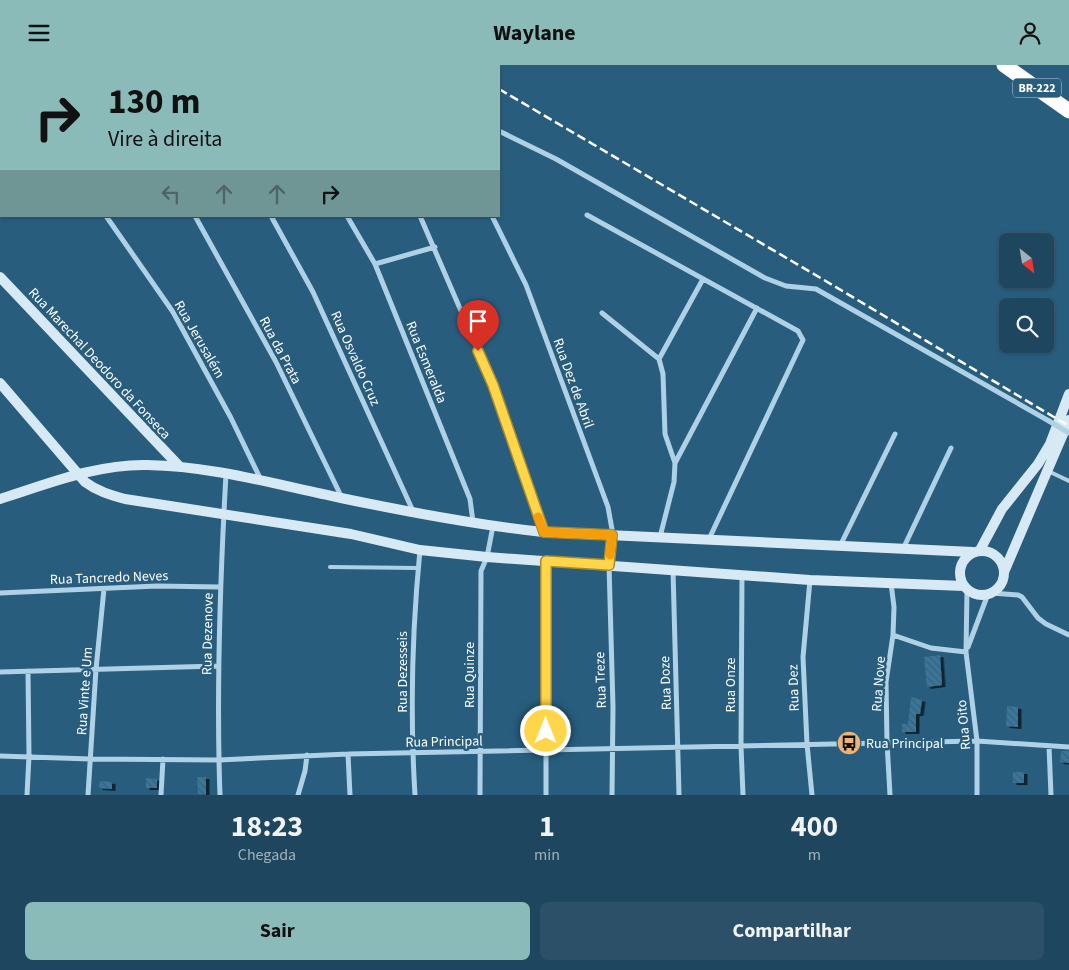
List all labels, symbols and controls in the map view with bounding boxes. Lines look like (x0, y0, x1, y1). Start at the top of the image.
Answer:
text: Waylane (493, 17, 576, 49)
icon: menu (25, 19, 53, 47)
icon: person (1016, 19, 1044, 47)
text: 130 m (108, 77, 200, 127)
road number: BR-222 (1013, 78, 1061, 97)
icon: right (25, 85, 90, 150)
text: Vire à direita (108, 123, 222, 155)
icon: left (157, 180, 185, 208)
icon: ahead (210, 180, 238, 208)
icon: ahead (263, 180, 291, 208)
icon: right (316, 180, 344, 208)
north arrow (999, 233, 1054, 287)
map controls (999, 233, 1054, 353)
street label: Rua Marechal Deodoro da Fonseca (23, 283, 175, 444)
street label: Rua Jerusalém (169, 297, 229, 382)
button: search (999, 298, 1054, 353)
pin (457, 300, 499, 351)
icon: arrive (464, 307, 492, 335)
street label: Rua Osvaldo Cruz (325, 308, 385, 409)
street label: Rua da Prata (254, 313, 306, 388)
street label: Rua Esmeralda (400, 318, 452, 407)
street label: Rua Dez de Abril (548, 336, 599, 432)
street label: Rua Tancredo Neves (50, 566, 169, 590)
street label: Rua Dezenove (197, 593, 219, 675)
street label: Rua Dezesseis (393, 631, 413, 713)
street label: Rua Quinze (460, 642, 480, 708)
street label: Rua Vinte e Um (72, 646, 98, 736)
street label: Rua Treze (590, 651, 612, 709)
street label: Rua Doze (655, 655, 677, 710)
street label: Rua Nove (867, 656, 891, 712)
street label: Rua Onze (721, 657, 741, 713)
street label: Rua Dez (783, 664, 805, 712)
street label: Rua Oito (952, 699, 976, 751)
position arrow (519, 704, 571, 756)
bus stop icon: Rua Principal (836, 730, 862, 756)
street label: Rua Principal (405, 731, 483, 753)
place label: Rua Principal (866, 734, 944, 754)
text: 18:23 (231, 805, 303, 848)
text: 1 (539, 805, 555, 848)
text: 400 (791, 805, 838, 848)
text: Chegada (238, 844, 296, 866)
text: min (534, 844, 560, 866)
text: m (808, 844, 821, 866)
button: Sair (25, 902, 530, 960)
button: Compartilhar (540, 902, 1044, 960)

